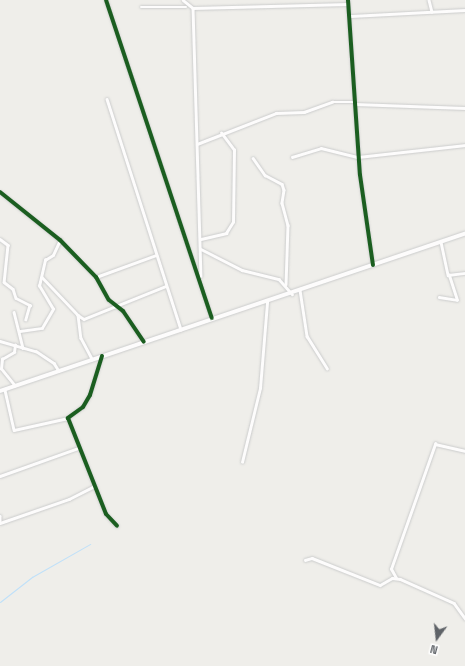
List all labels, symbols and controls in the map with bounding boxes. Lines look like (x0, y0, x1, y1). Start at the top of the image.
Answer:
north arrow (417, 618, 457, 658)
text: N (429, 642, 439, 657)

